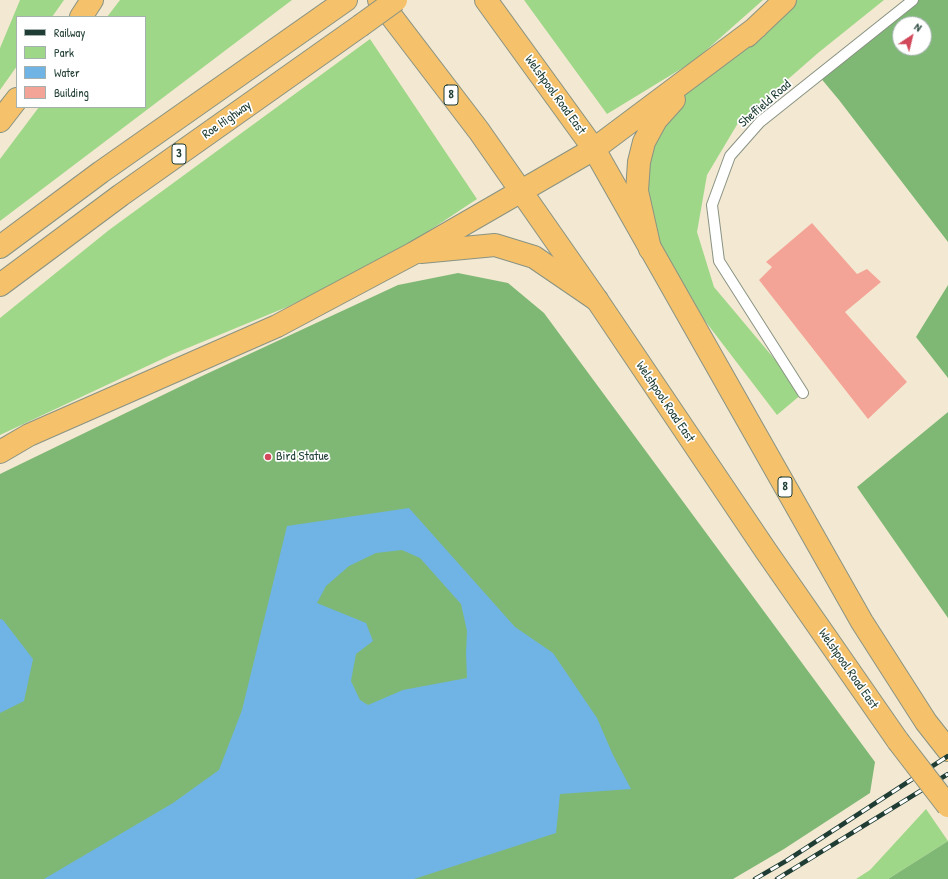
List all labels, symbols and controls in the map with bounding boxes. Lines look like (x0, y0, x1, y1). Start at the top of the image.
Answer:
legend (16, 16, 146, 108)
north arrow (892, 16, 932, 56)
text: N (912, 20, 925, 34)
text: Railway (54, 24, 85, 41)
text: Park (54, 44, 74, 61)
street label: Welshpool Road East (521, 52, 589, 138)
text: Water (54, 64, 80, 81)
street label: Sheffield Road (736, 77, 794, 131)
text: Building (54, 84, 89, 101)
road number: 8 (444, 85, 458, 105)
street label: Roe Highway (200, 98, 254, 142)
road number: 3 (172, 144, 186, 164)
street label: Welshpool Road East (632, 359, 698, 445)
place label: Bird Statue (276, 449, 329, 465)
marker: Bird Statue (263, 452, 273, 462)
road number: 8 (778, 477, 792, 497)
street label: Welshpool Road East (815, 626, 881, 712)

